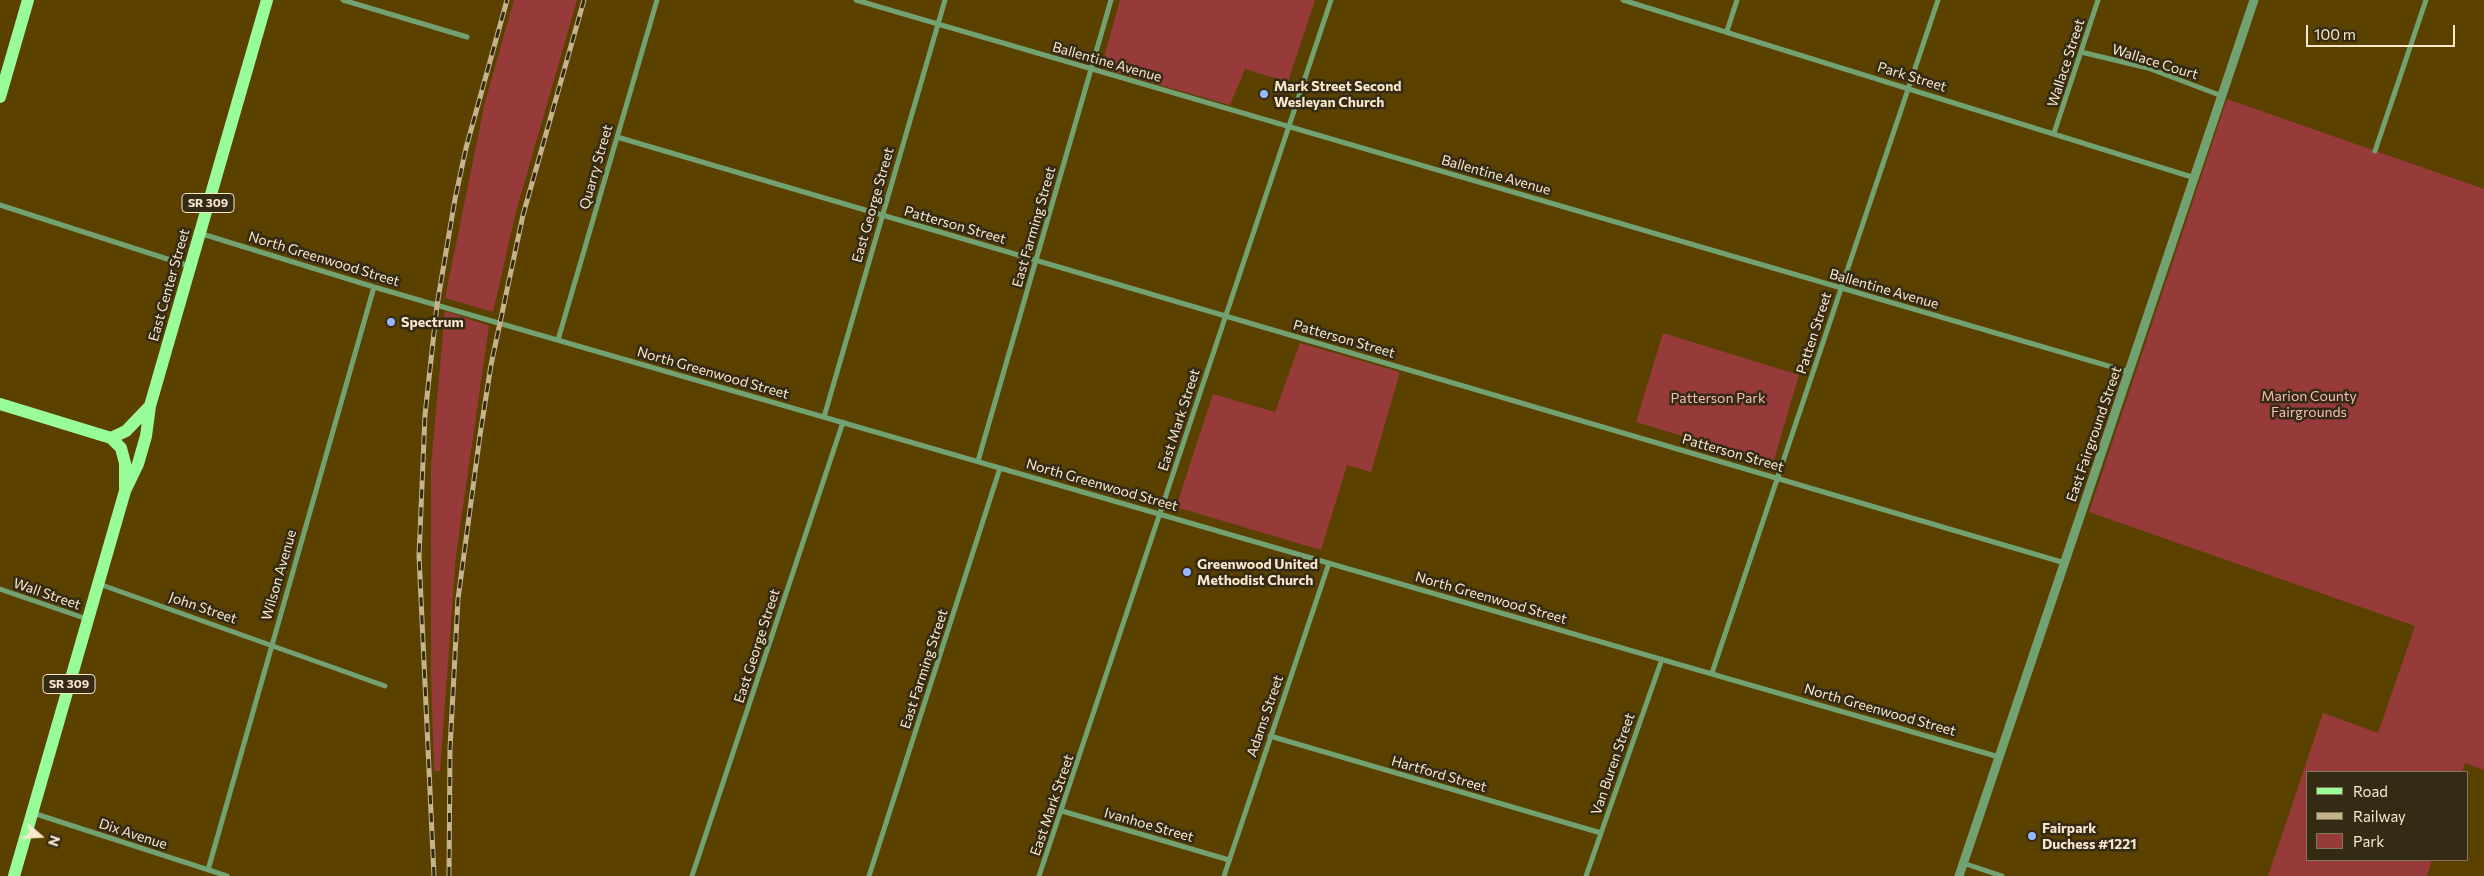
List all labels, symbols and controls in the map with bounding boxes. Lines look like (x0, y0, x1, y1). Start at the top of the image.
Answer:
scale bar (2309, 15, 2458, 47)
street label: Wallace Street (2044, 17, 2088, 109)
text: 100 m (2314, 25, 2356, 43)
street label: Ballentine Avenue (1050, 38, 1164, 86)
street label: Wallace Court (2110, 41, 2200, 83)
street label: Park Street (1875, 59, 1949, 95)
place label: Mark Street Second Wesleyan Church (1274, 78, 1401, 110)
marker: Mark Street Second Wesleyan Church (1258, 88, 1270, 100)
street label: Quarry Street (576, 123, 616, 211)
street label: East George Street (849, 145, 897, 265)
street label: Ballentine Avenue (1439, 151, 1553, 199)
street label: East Farming Street (1009, 165, 1059, 289)
road number: SR 309 (182, 194, 234, 212)
street label: Patterson Street (902, 202, 1008, 248)
street label: East Center Street (145, 227, 193, 343)
street label: North Greenwood Street (246, 228, 402, 290)
street label: Ballentine Avenue (1827, 265, 1941, 313)
street label: Patten Street (1793, 290, 1835, 376)
place label: Spectrum (401, 314, 464, 330)
marker: Spectrum (385, 316, 397, 328)
street label: Patterson Street (1291, 316, 1397, 362)
street label: North Greenwood Street (635, 343, 791, 403)
street label: East Fairground Street (2063, 364, 2125, 504)
street label: East Mark Street (1155, 367, 1203, 473)
park label: Marion County Fairgrounds (2261, 388, 2357, 421)
park label: Patterson Park (1671, 390, 1765, 406)
street label: Patterson Street (1680, 430, 1786, 476)
street label: North Greenwood Street (1024, 455, 1180, 515)
street label: Wilson Avenue (258, 528, 300, 622)
place label: Greenwood United Methodist Church (1197, 556, 1318, 588)
marker: Greenwood United Methodist Church (1181, 566, 1193, 578)
street label: North Greenwood Street (1413, 568, 1569, 628)
street label: Wall Street (11, 575, 83, 613)
street label: East George Street (731, 587, 783, 705)
street label: John Street (167, 589, 239, 627)
street label: East Farming Street (897, 607, 951, 731)
street label: Adams Street (1243, 673, 1287, 759)
road number: SR 309 (43, 674, 95, 694)
street label: North Greenwood Street (1802, 680, 1958, 740)
street label: Van Buren Street (1588, 711, 1638, 817)
street label: East Mark Street (1027, 752, 1077, 858)
street label: Hartford Street (1389, 752, 1489, 796)
legend (2306, 771, 2469, 861)
text: Road (2353, 782, 2388, 800)
street label: Ivanhoe Street (1102, 804, 1196, 846)
text: Railway (2353, 807, 2406, 825)
north arrow (15, 811, 65, 861)
street label: Dix Avenue (97, 815, 169, 853)
place label: Fairpark Duchess #1221 (2042, 820, 2137, 852)
marker: Fairpark Duchess #1221 (2026, 830, 2038, 842)
text: Park (2353, 832, 2384, 850)
text: N (45, 833, 64, 849)

